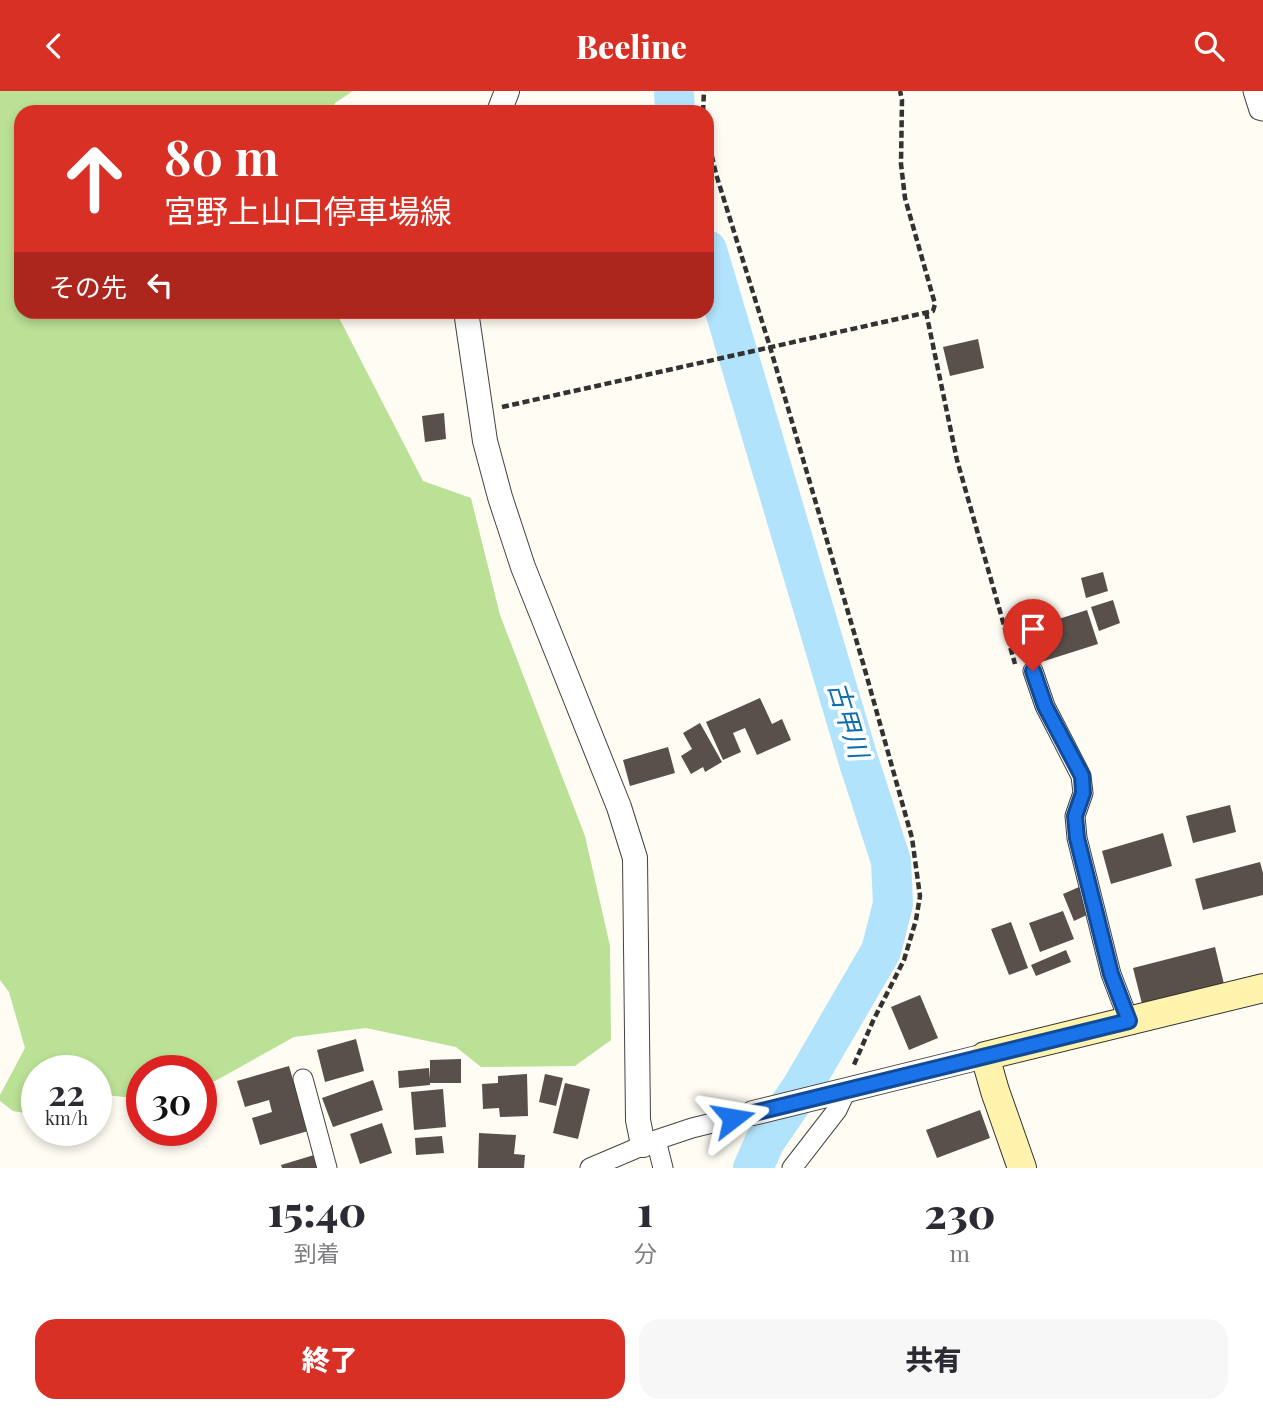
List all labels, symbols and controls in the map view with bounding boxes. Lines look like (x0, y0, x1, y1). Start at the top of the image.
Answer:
text: Beeline (576, 24, 687, 67)
icon: back (35, 27, 73, 65)
icon: search (1190, 27, 1228, 65)
text: 80 m (164, 123, 279, 188)
icon: ahead (49, 133, 140, 224)
text: 宮野上山口停車場線 (164, 188, 452, 231)
icon: left (141, 266, 179, 304)
text: その先 (49, 269, 127, 304)
pin (1003, 599, 1063, 671)
icon: arrive (1014, 610, 1052, 648)
water label: 古甲川 (821, 677, 878, 765)
speed limit sign: 30 (126, 1055, 217, 1146)
text: 22 (48, 1068, 85, 1115)
position arrow (696, 1081, 770, 1155)
text: km/h (45, 1106, 88, 1130)
text: 15:40 (268, 1182, 366, 1238)
text: 1 (637, 1182, 653, 1238)
text: 230 (924, 1184, 995, 1240)
text: 到着 (294, 1237, 340, 1268)
text: 分 (634, 1237, 657, 1268)
text: m (950, 1237, 970, 1268)
button: 終了 (35, 1319, 625, 1399)
button: 共有 (639, 1319, 1228, 1399)

